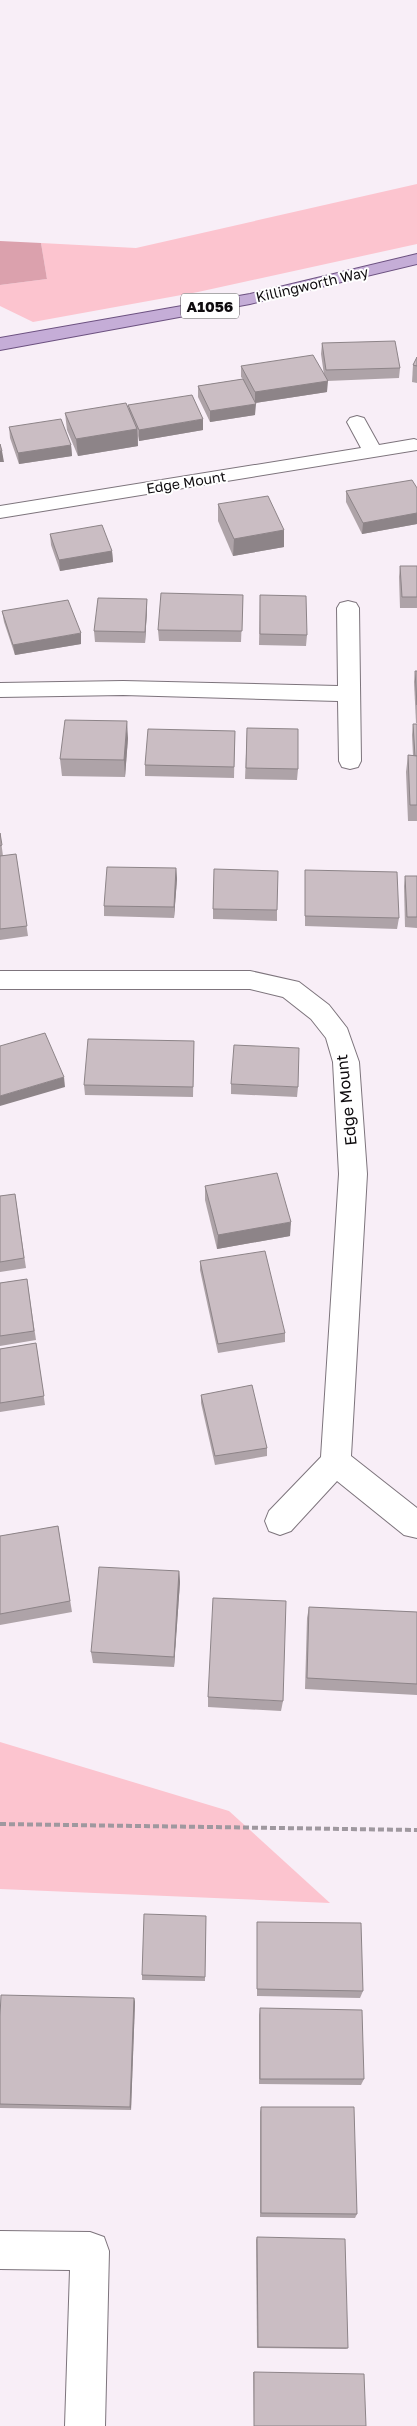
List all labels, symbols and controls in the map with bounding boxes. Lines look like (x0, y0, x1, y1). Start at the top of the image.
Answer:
street label: Killingworth Way (254, 263, 370, 305)
road number: A1056 (181, 294, 239, 318)
street label: Edge Mount (145, 467, 227, 497)
street label: Edge Mount (331, 1053, 361, 1147)

